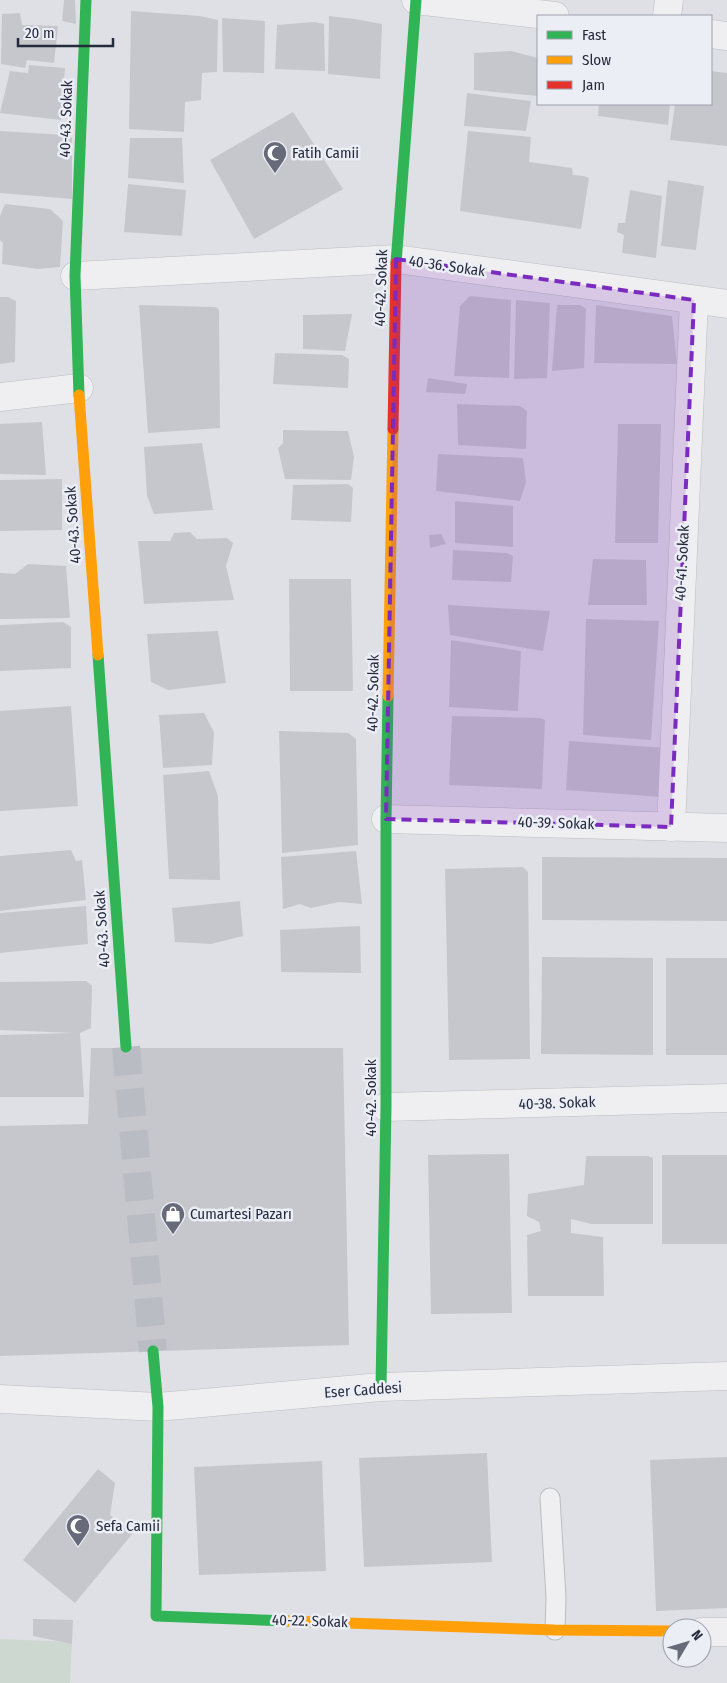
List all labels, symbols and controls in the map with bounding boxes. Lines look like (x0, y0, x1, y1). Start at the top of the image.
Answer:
scale bar (18, 15, 112, 47)
legend (537, 15, 712, 105)
text: 20 m (25, 24, 55, 42)
text: Fast (582, 26, 606, 44)
text: Slow (582, 51, 611, 69)
text: Jam (582, 76, 605, 94)
street label: 40-43. Sokak (56, 80, 76, 158)
mosque icon: Fatih Camii (262, 140, 288, 174)
place label: Fatih Camii (292, 144, 359, 162)
street label: 40-42. Sokak (371, 249, 391, 327)
street label: 40-36. Sokak (408, 252, 486, 280)
street label: 40-43. Sokak (61, 486, 85, 564)
street label: 40-41. Sokak (671, 525, 693, 601)
street label: 40-42. Sokak (363, 654, 383, 732)
street label: 40-39. Sokak (517, 813, 595, 833)
street label: 40-43. Sokak (90, 890, 114, 968)
street label: 40-42. Sokak (362, 1059, 380, 1137)
street label: 40-38. Sokak (518, 1093, 596, 1113)
shop icon: Cumartesi Pazarı (160, 1201, 186, 1235)
place label: Cumartesi Pazarı (190, 1205, 292, 1223)
street label: Eser Caddesi (323, 1378, 403, 1402)
mosque icon: Sefa Camii (65, 1513, 91, 1547)
place label: Sefa Camii (96, 1517, 160, 1535)
street label: 40-22. Sokak (272, 1611, 348, 1631)
north arrow (662, 1618, 712, 1668)
text: N (688, 1627, 706, 1644)

